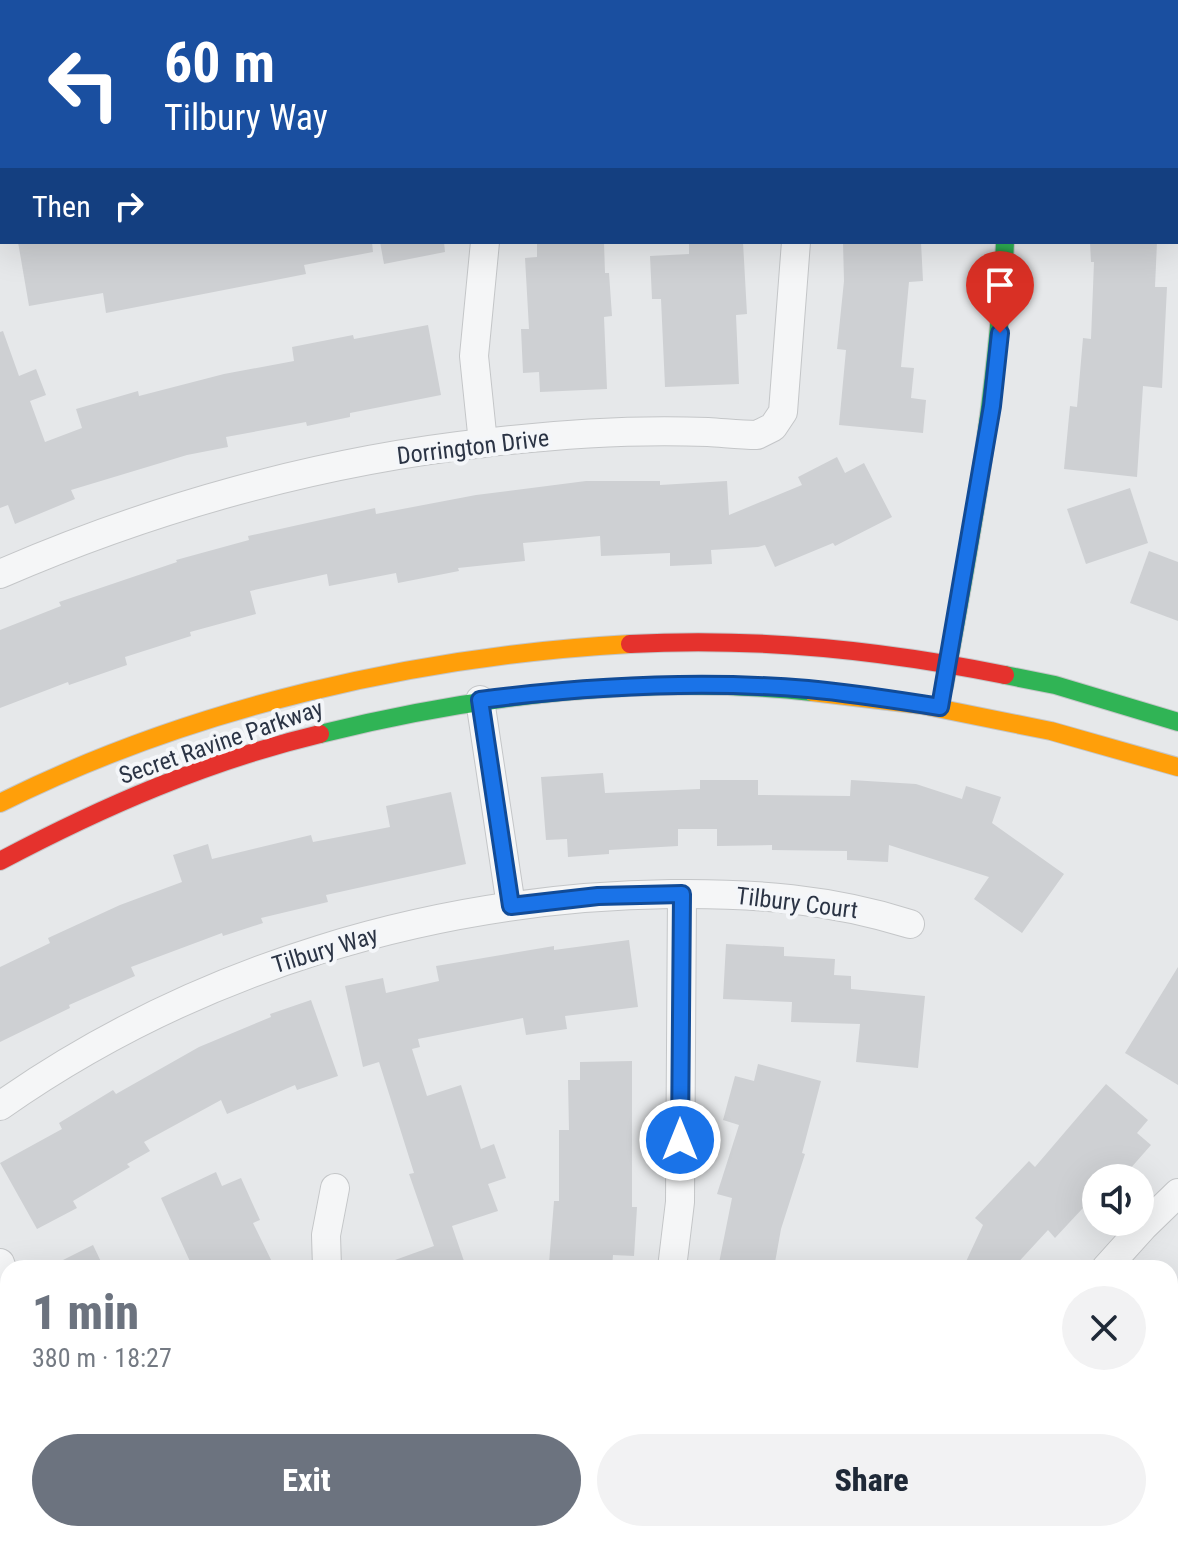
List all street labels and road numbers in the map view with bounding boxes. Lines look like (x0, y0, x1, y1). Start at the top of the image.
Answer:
street label: Dorrington Drive (395, 424, 551, 470)
street label: Secret Ravine Parkway (115, 694, 327, 790)
street label: Tilbury Court (735, 882, 859, 924)
street label: Tilbury Way (269, 921, 381, 979)

